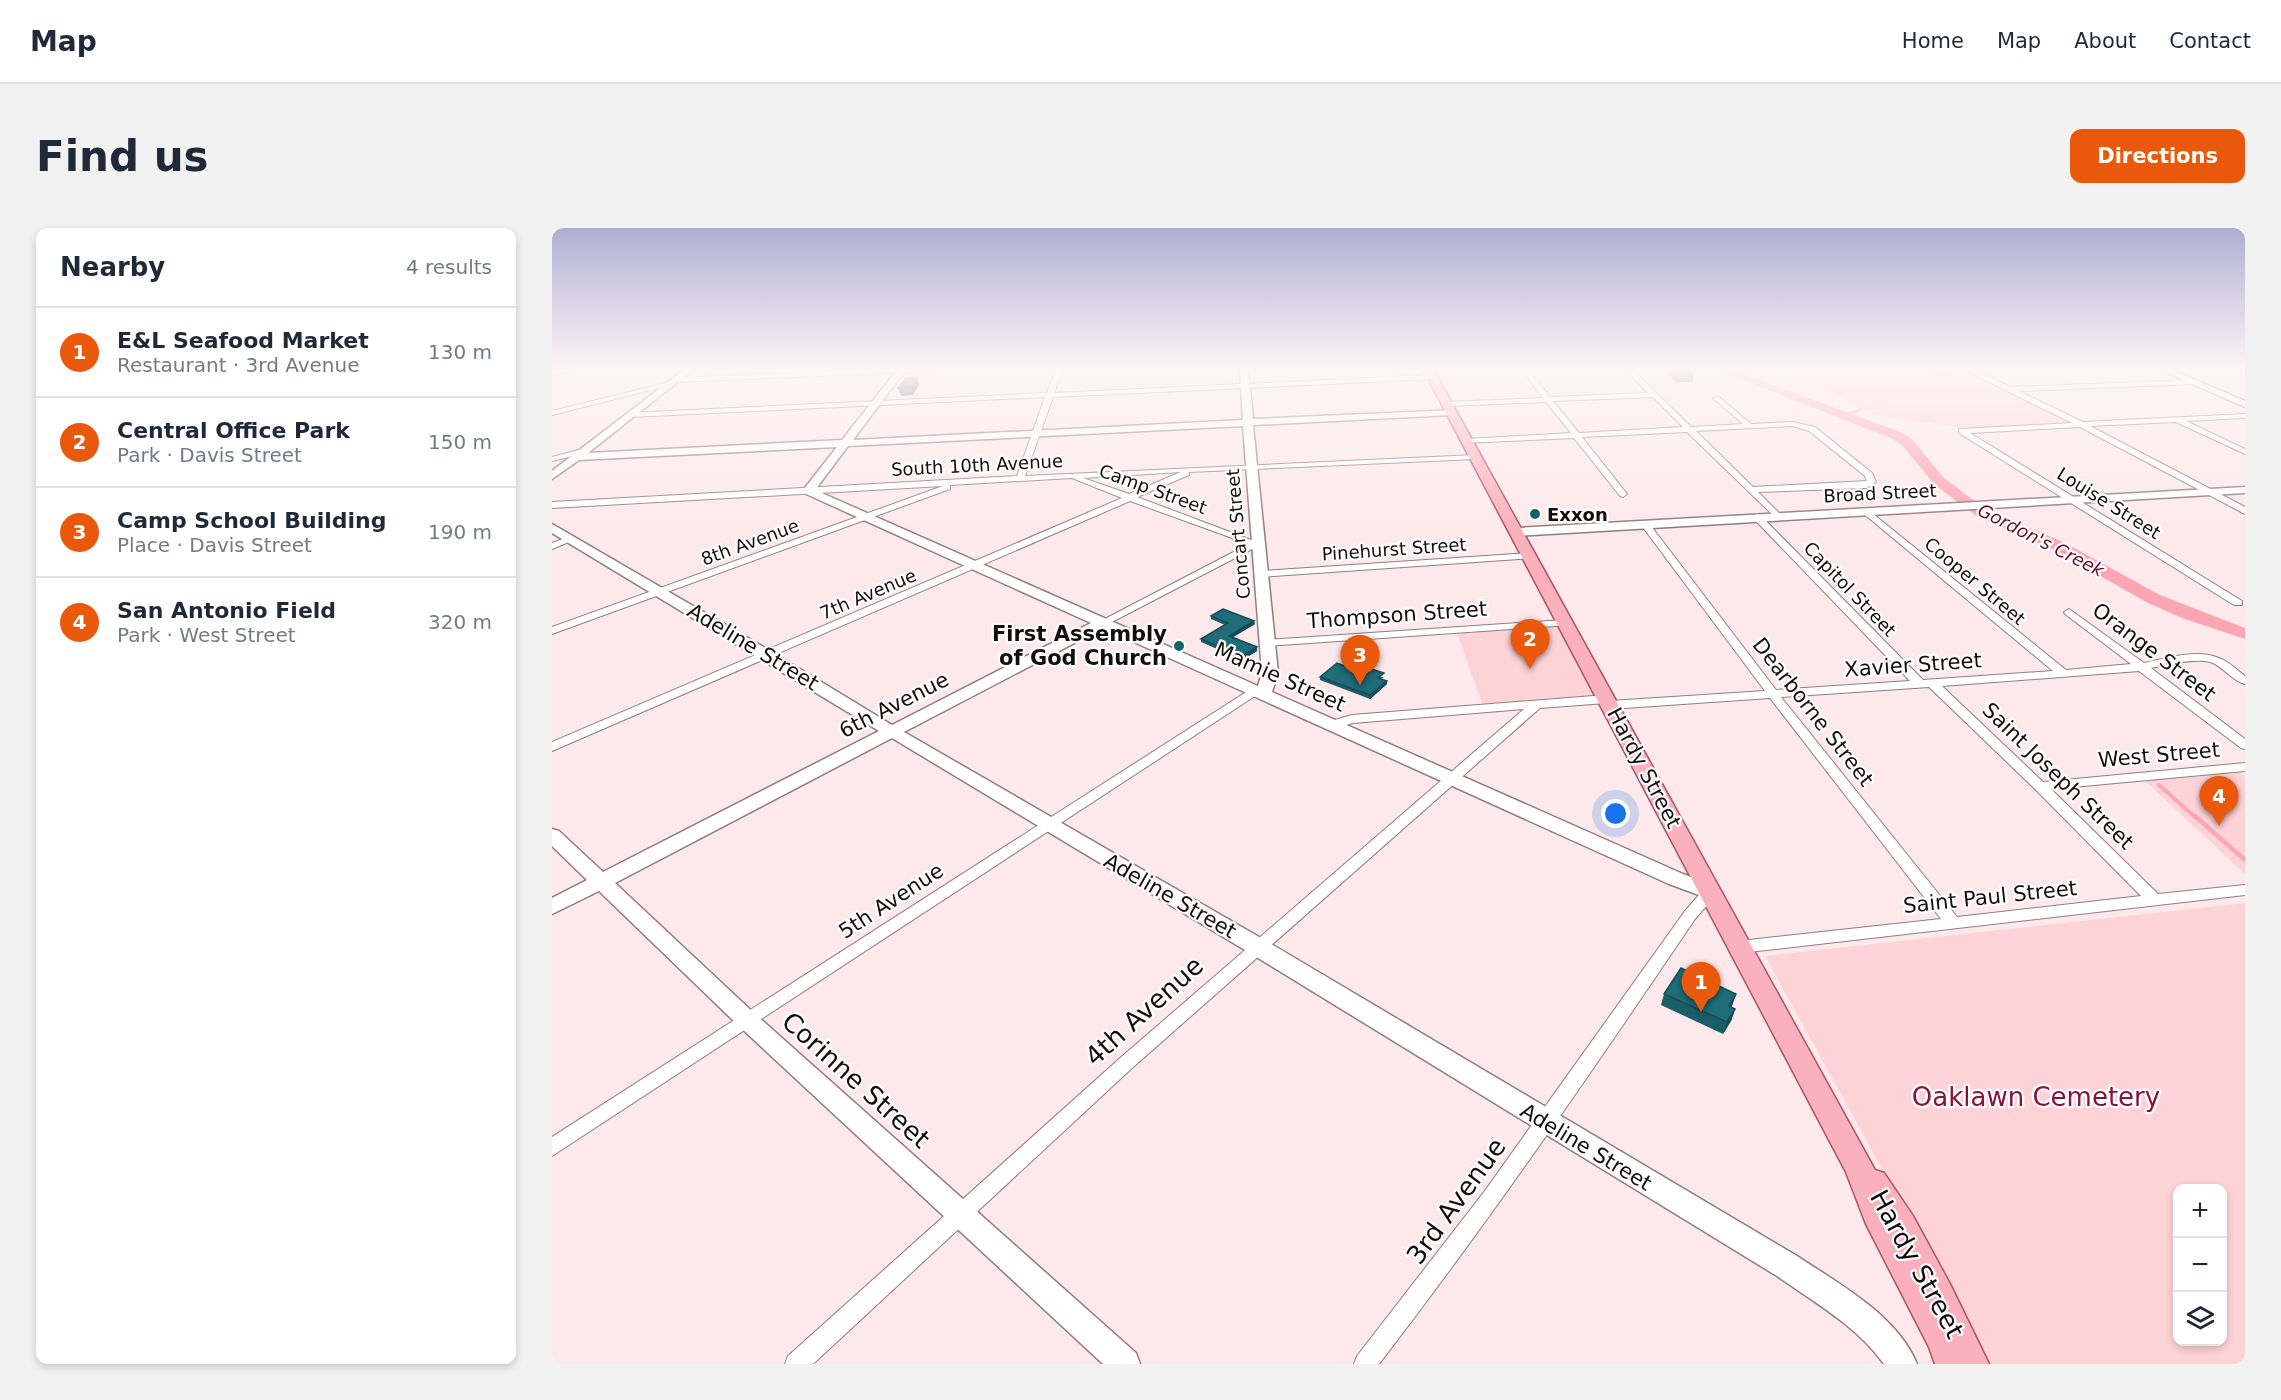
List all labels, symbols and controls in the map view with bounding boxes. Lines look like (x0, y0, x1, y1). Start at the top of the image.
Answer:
text: Map (30, 25, 97, 58)
text: Home (1902, 29, 1964, 53)
text: Map (1997, 29, 2041, 53)
text: About (2074, 29, 2136, 53)
text: Contact (2169, 29, 2251, 53)
button: Directions (2070, 129, 2245, 183)
text: Find us (36, 132, 209, 181)
text: Nearby (60, 252, 165, 282)
text: 4 results (406, 255, 492, 279)
text: E&L Seafood Market (117, 328, 369, 353)
text: 1 (73, 340, 86, 364)
text: 130 m (428, 340, 492, 364)
text: Restaurant · 3rd Avenue (117, 353, 360, 377)
text: Central Office Park (117, 418, 350, 443)
text: 2 (73, 430, 86, 454)
text: 150 m (428, 430, 492, 454)
text: Park · Davis Street (117, 443, 302, 467)
street label: South 10th Avenue (891, 450, 1063, 480)
street label: Camp Street (1096, 460, 1210, 518)
street label: Louise Street (2053, 463, 2165, 543)
street label: Concart Street (1222, 468, 1254, 600)
street label: Broad Street (1823, 480, 1937, 506)
water label: Gordon's Creek (1974, 499, 2109, 582)
place label: Exxon (1547, 504, 1608, 525)
marker: Exxon (1528, 507, 1542, 521)
text: Camp School Building (117, 508, 387, 533)
street label: 8th Avenue (698, 515, 802, 569)
text: 3 (73, 520, 86, 544)
text: 190 m (428, 520, 492, 544)
text: Place · Davis Street (117, 533, 312, 557)
street label: Pinehurst Street (1321, 533, 1467, 565)
street label: Cooper Street (1920, 533, 2030, 629)
street label: Capitol Street (1800, 537, 1900, 641)
street label: 7th Avenue (817, 564, 919, 624)
street label: Thompson Street (1305, 597, 1488, 633)
text: San Antonio Field (117, 598, 336, 623)
street label: Adeline Street (683, 598, 823, 696)
street label: Orange Street (2088, 598, 2220, 706)
text: 4 (73, 610, 86, 634)
text: 320 m (428, 610, 492, 634)
pin: 2 (1510, 620, 1550, 669)
place label: First Assembly of God Church (992, 622, 1167, 670)
text: Park · West Street (117, 623, 296, 647)
street label: Dearborne Street (1748, 633, 1878, 791)
pin: 3 (1340, 636, 1380, 685)
street label: Mamie Street (1211, 637, 1349, 717)
marker: First Assembly of God Church (1172, 639, 1186, 653)
street label: Xavier Street (1844, 648, 1982, 682)
street label: 6th Avenue (835, 667, 953, 743)
street label: Saint Joseph Street (1978, 698, 2138, 854)
street label: Hardy Street (1602, 704, 1686, 832)
street label: West Street (2097, 738, 2221, 772)
pin: 4 (2200, 776, 2238, 826)
your location (1601, 799, 1630, 828)
street label: Adeline Street (1100, 848, 1240, 944)
street label: 5th Avenue (834, 858, 948, 944)
street label: Saint Paul Street (1902, 876, 2078, 918)
street label: 4th Avenue (1079, 950, 1209, 1072)
pin: 1 (1682, 962, 1720, 1012)
street label: Corinne Street (776, 1006, 936, 1154)
park label: Oaklawn Cemetery (1912, 1082, 2160, 1112)
street label: Adeline Street (1516, 1098, 1656, 1196)
street label: 3rd Avenue (1400, 1132, 1512, 1270)
map controls (2173, 1184, 2227, 1346)
button: + (2173, 1184, 2227, 1238)
street label: Hardy Street (1864, 1185, 1970, 1343)
button: − (2173, 1238, 2227, 1292)
button: layers (2173, 1292, 2227, 1346)

